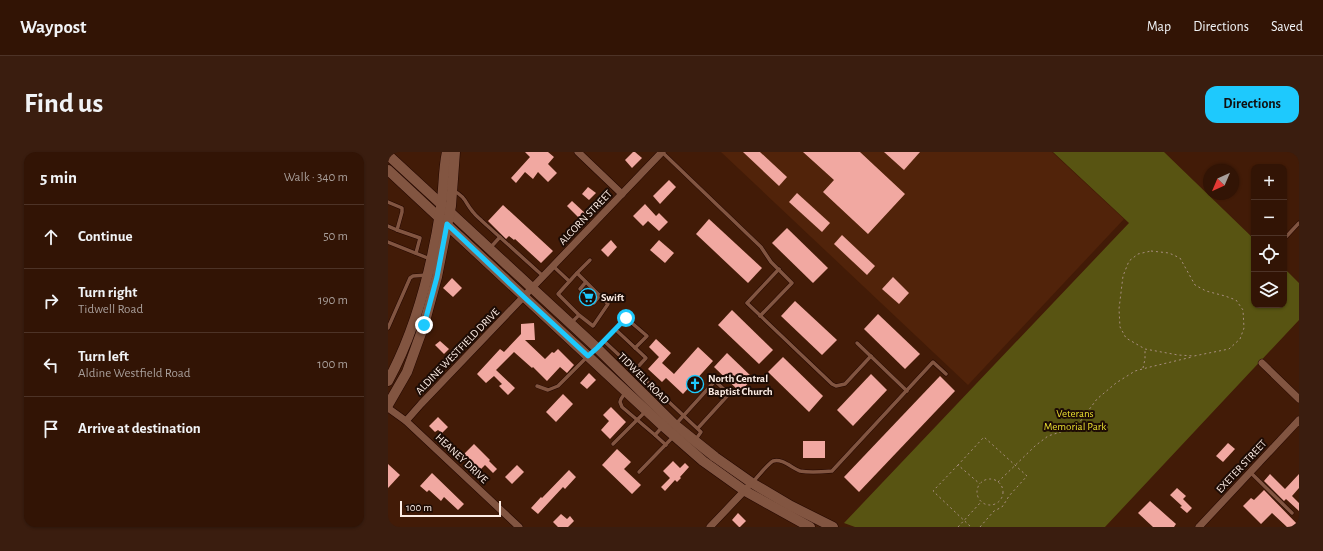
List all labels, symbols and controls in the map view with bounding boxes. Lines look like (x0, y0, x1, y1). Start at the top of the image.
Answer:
text: Waypost (20, 18, 87, 37)
text: Map (1147, 20, 1171, 34)
text: Directions (1193, 20, 1249, 34)
text: Saved (1271, 20, 1303, 34)
button: Directions (1205, 86, 1299, 123)
text: Find us (24, 90, 103, 118)
north arrow (1203, 164, 1239, 200)
map controls (1251, 164, 1287, 308)
button: + (1251, 164, 1287, 200)
text: 5 min (40, 169, 77, 186)
text: Walk · 340 m (284, 171, 348, 184)
street label: ALCORN STREET (557, 187, 614, 247)
button: − (1251, 200, 1287, 236)
icon: ahead (40, 226, 62, 248)
text: Continue (78, 229, 133, 244)
text: 50 m (323, 230, 348, 243)
button: locate (1251, 236, 1287, 272)
button: layers (1251, 272, 1287, 308)
text: Turn right (78, 285, 137, 300)
supermarket icon: Swift (578, 287, 598, 307)
icon: right (40, 290, 62, 312)
place label: Swift (601, 292, 624, 303)
text: 190 m (318, 294, 348, 307)
text: Tidwell Road (78, 303, 143, 316)
street label: ALDINE WESTFIELD DRIVE (413, 306, 502, 397)
route start (617, 309, 635, 327)
route end (415, 316, 433, 334)
text: Turn left (78, 349, 129, 364)
street label: TIDWELL ROAD (616, 351, 671, 406)
icon: left (40, 354, 62, 376)
text: 100 m (317, 358, 348, 371)
text: Aldine Westfield Road (78, 367, 191, 380)
place label: North Central Baptist Church (708, 373, 773, 397)
church icon: North Central Baptist Church (685, 374, 705, 394)
park label: Veterans Memorial Park (1044, 408, 1106, 432)
icon: arrive (40, 418, 62, 440)
text: Arrive at destination (78, 421, 201, 436)
street label: HEANEY DRIVE (433, 431, 490, 486)
street label: EXETER STREET (1214, 437, 1269, 495)
scale bar (400, 499, 501, 518)
text: 100 m (406, 502, 432, 513)

